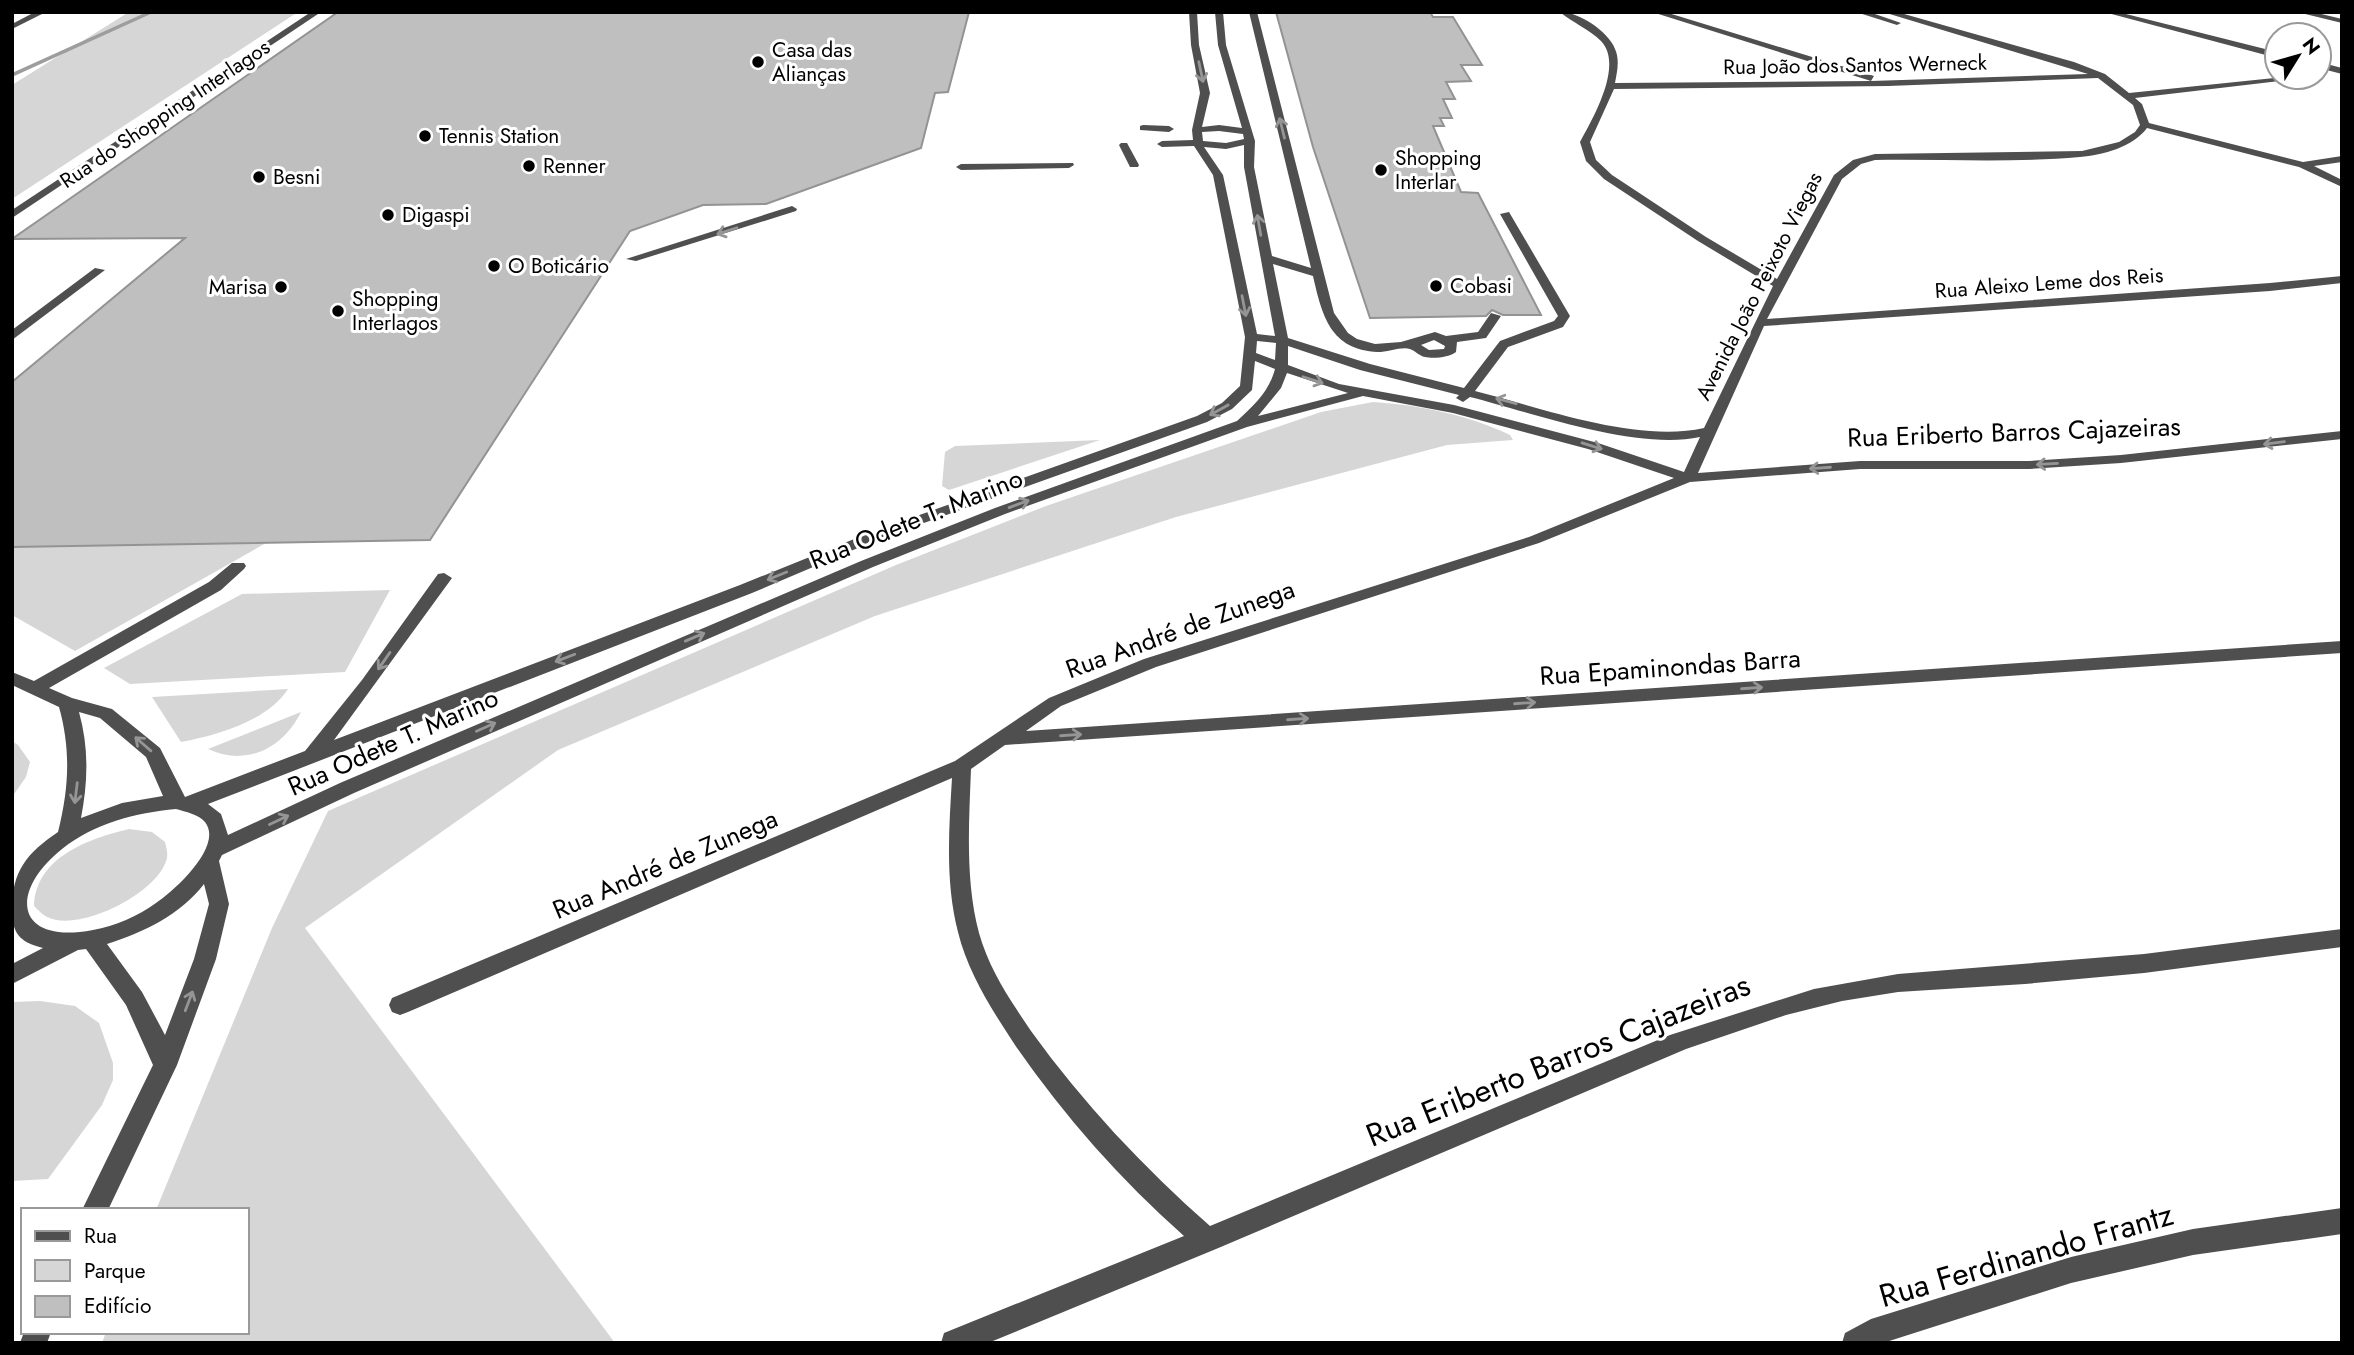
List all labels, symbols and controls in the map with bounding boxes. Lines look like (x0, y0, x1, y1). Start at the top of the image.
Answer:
north arrow (2263, 21, 2333, 91)
street label: Rua do Shopping Interlagos (54, 32, 276, 196)
text: N (2296, 32, 2327, 60)
place label: Casa das Alianças (772, 35, 852, 89)
street label: Rua João dos Santos Werneck (1723, 48, 1988, 82)
marker: Casa das Alianças (750, 54, 766, 70)
one-way arrow (1194, 60, 1208, 83)
one-way arrow (1275, 117, 1288, 140)
place label: Tennis Station (439, 121, 559, 151)
marker: Tennis Station (417, 128, 433, 144)
place label: Shopping Interlar (1395, 143, 1481, 197)
place label: Renner (543, 151, 606, 181)
marker: Renner (521, 158, 537, 174)
place label: Besni (273, 162, 320, 192)
marker: Shopping Interlar (1373, 162, 1389, 178)
street label: Avenida João Peixoto Viegas (1688, 167, 1830, 405)
marker: Besni (251, 169, 267, 185)
place label: Digaspi (402, 200, 470, 230)
marker: Digaspi (380, 207, 396, 223)
one-way arrow (1252, 214, 1265, 237)
one-way arrow (716, 225, 738, 238)
place label: O Boticário (508, 251, 609, 281)
marker: O Boticário (486, 258, 502, 274)
street label: Rua Aleixo Leme dos Reis (1934, 260, 2164, 306)
place label: Cobasi (1450, 271, 1512, 301)
place label: Marisa (209, 272, 267, 302)
marker: Cobasi (1428, 278, 1444, 294)
marker: Marisa (273, 279, 289, 295)
place label: Shopping Interlagos (352, 284, 438, 338)
one-way arrow (1238, 294, 1252, 317)
marker: Shopping Interlagos (330, 303, 346, 319)
one-way arrow (1302, 375, 1324, 387)
one-way arrow (1495, 394, 1517, 407)
one-way arrow (1210, 403, 1230, 417)
street label: Rua Eriberto Barros Cajazeiras (1847, 407, 2181, 457)
one-way arrow (2263, 437, 2286, 450)
one-way arrow (1581, 440, 1603, 453)
one-way arrow (2036, 457, 2059, 470)
street label: Rua Odete T. Marino (804, 459, 1028, 579)
one-way arrow (1809, 462, 1832, 475)
one-way arrow (1007, 497, 1029, 509)
one-way arrow (767, 570, 789, 583)
street label: Rua André de Zunega (1060, 570, 1300, 688)
one-way arrow (684, 629, 705, 642)
street label: Rua Epaminondas Barra (1538, 639, 1802, 695)
one-way arrow (377, 651, 391, 670)
one-way arrow (555, 653, 577, 666)
street label: Rua Odete T. Marino (282, 679, 504, 805)
one-way arrow (1740, 681, 1762, 694)
one-way arrow (1513, 696, 1535, 709)
one-way arrow (1286, 712, 1308, 725)
one-way arrow (475, 720, 497, 733)
one-way arrow (1059, 728, 1082, 741)
one-way arrow (135, 736, 153, 752)
one-way arrow (70, 782, 83, 804)
street label: Rua André de Zunega (547, 799, 783, 929)
one-way arrow (268, 813, 289, 827)
street label: Rua Eriberto Barros Cajazeiras (1359, 962, 1757, 1158)
one-way arrow (184, 991, 197, 1013)
street label: Rua Ferdinando Frantz (1874, 1191, 2179, 1319)
legend (21, 1208, 248, 1334)
text: Rua (84, 1221, 117, 1251)
text: Parque (84, 1256, 146, 1286)
text: Edifício (84, 1291, 151, 1321)

